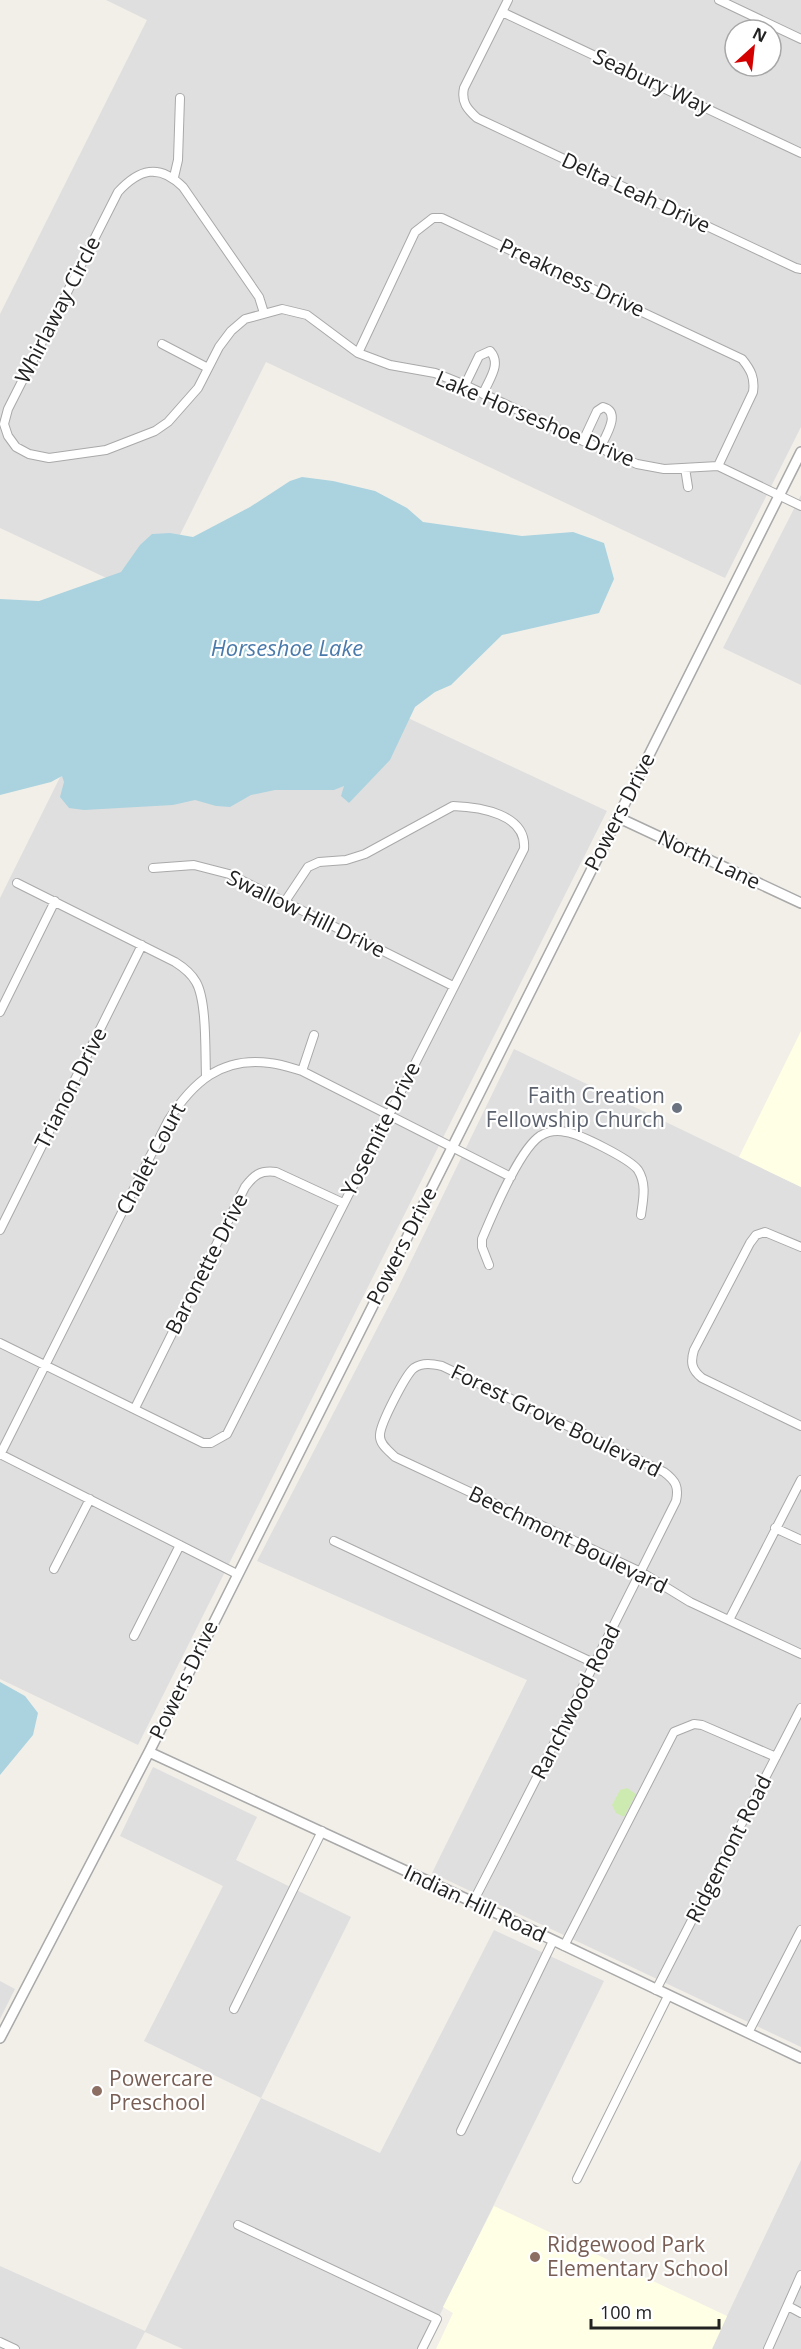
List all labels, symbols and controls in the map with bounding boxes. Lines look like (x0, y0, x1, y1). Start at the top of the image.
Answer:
north arrow (723, 18, 783, 78)
text: N (749, 22, 771, 47)
street label: Seabury Way (589, 42, 716, 121)
street label: Delta Leah Drive (557, 145, 715, 239)
street label: Whirlaway Circle (8, 231, 106, 388)
street label: Preakness Drive (495, 231, 650, 323)
street label: Lake Horseshoe Drive (432, 363, 639, 473)
water label: Horseshoe Lake (211, 632, 363, 662)
street label: Powers Drive (577, 748, 661, 875)
street label: North Lane (654, 823, 765, 895)
street label: Swallow Hill Drive (223, 863, 390, 964)
street label: Trianon Drive (28, 1022, 113, 1153)
street label: Yosemite Drive (334, 1057, 426, 1200)
place label: Faith Creation Fellowship Church (486, 1081, 665, 1133)
street label: Chalet Court (109, 1098, 191, 1219)
marker: Faith Creation Fellowship Church (670, 1101, 684, 1115)
street label: Powers Drive (359, 1182, 443, 1309)
street label: Baronette Drive (159, 1188, 254, 1339)
street label: Forest Grove Boulevard (447, 1357, 666, 1483)
street label: Beechmont Boulevard (464, 1479, 672, 1599)
street label: Powers Drive (142, 1616, 224, 1744)
street label: Ranchwood Road (524, 1619, 626, 1784)
street label: Ridgemont Road (679, 1770, 777, 1927)
street label: Indian Hill Road (400, 1858, 551, 1948)
place label: Powercare Preschool (109, 2064, 213, 2116)
marker: Powercare Preschool (90, 2084, 104, 2098)
place label: Ridgewood Park Elementary School (547, 2230, 729, 2282)
marker: Ridgewood Park Elementary School (528, 2250, 542, 2264)
scale bar (591, 2292, 718, 2330)
text: 100 m (600, 2300, 652, 2324)

